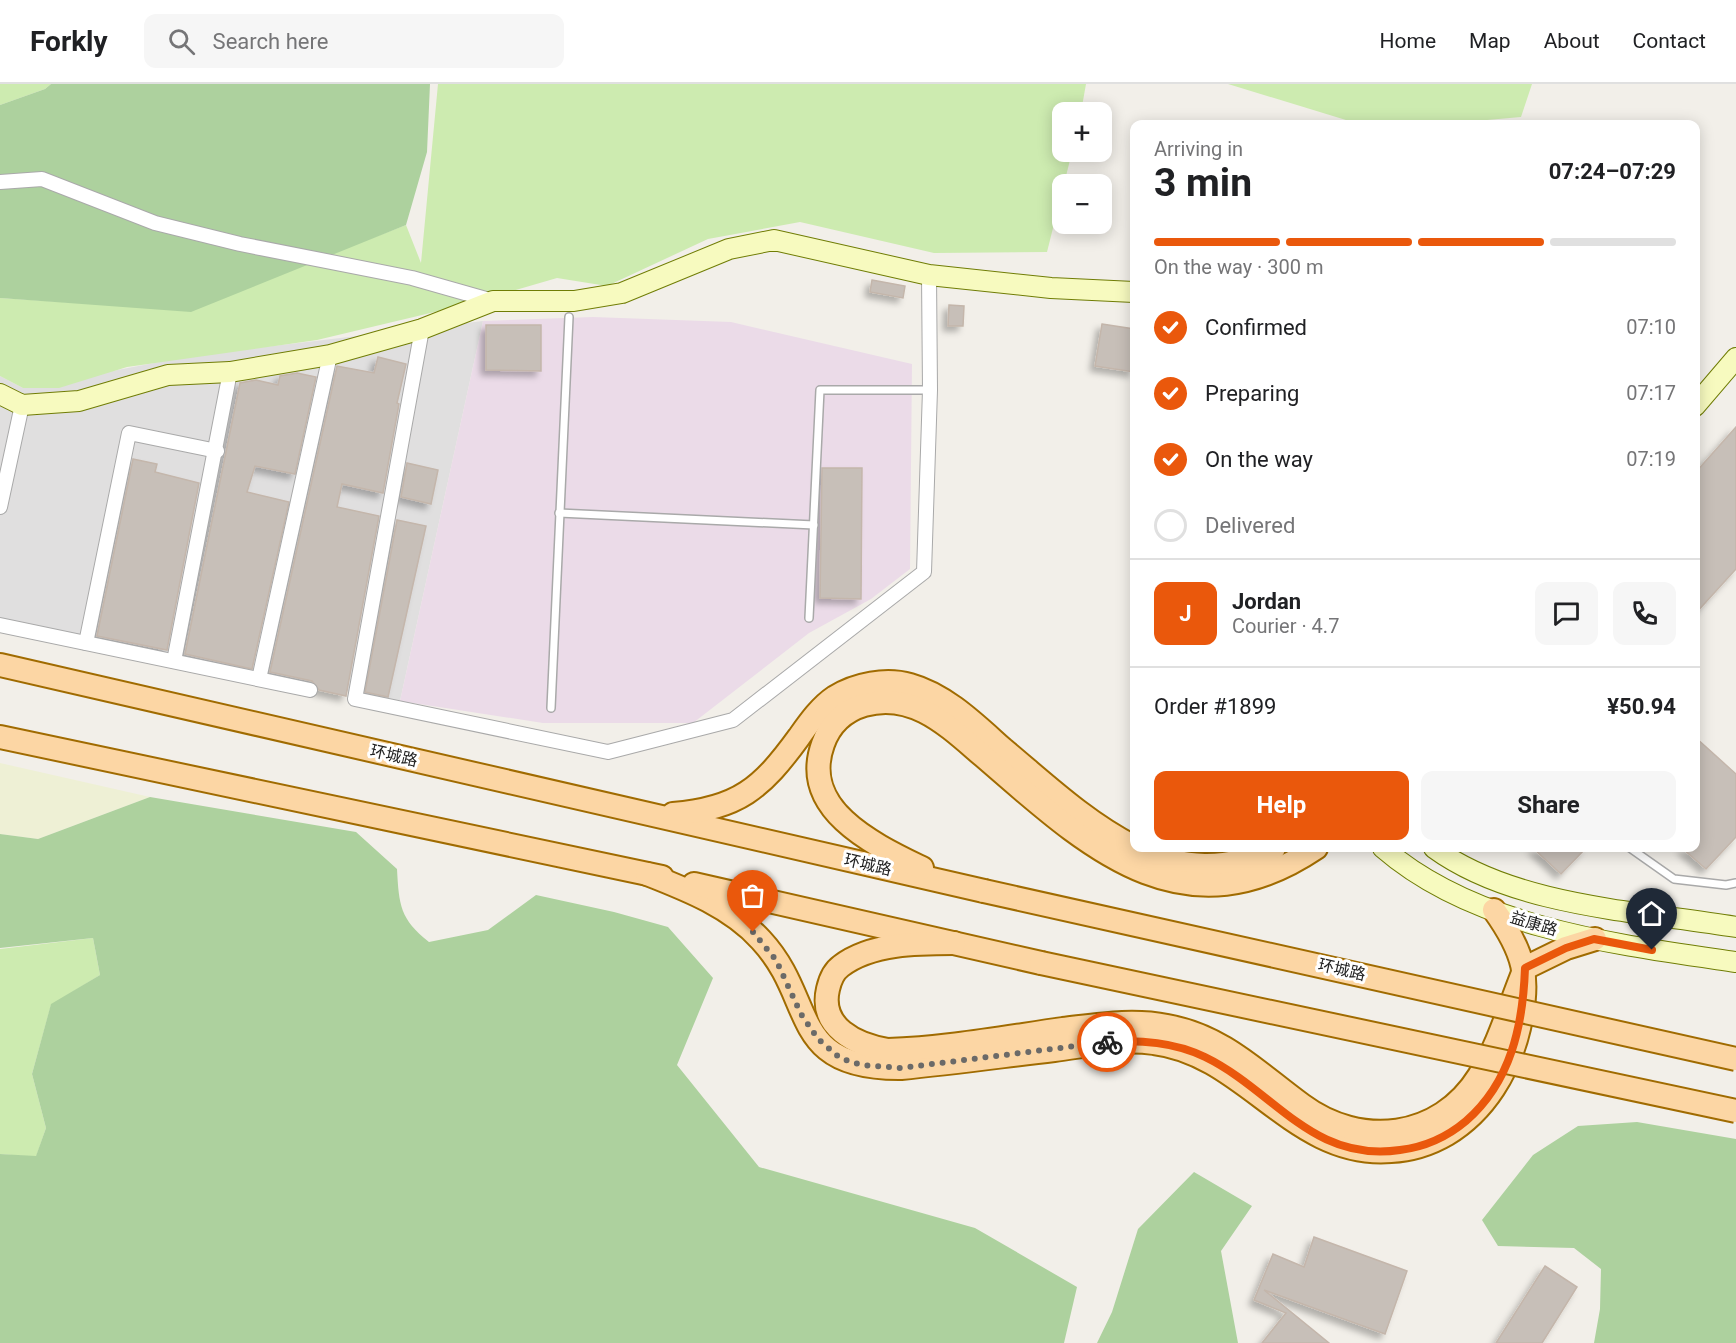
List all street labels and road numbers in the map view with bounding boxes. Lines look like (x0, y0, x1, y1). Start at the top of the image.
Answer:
street label: 环城路 (368, 741, 419, 770)
street label: 环城路 (842, 850, 893, 879)
street label: 益康路 (1508, 907, 1560, 940)
street label: 环城路 (1316, 955, 1367, 984)

